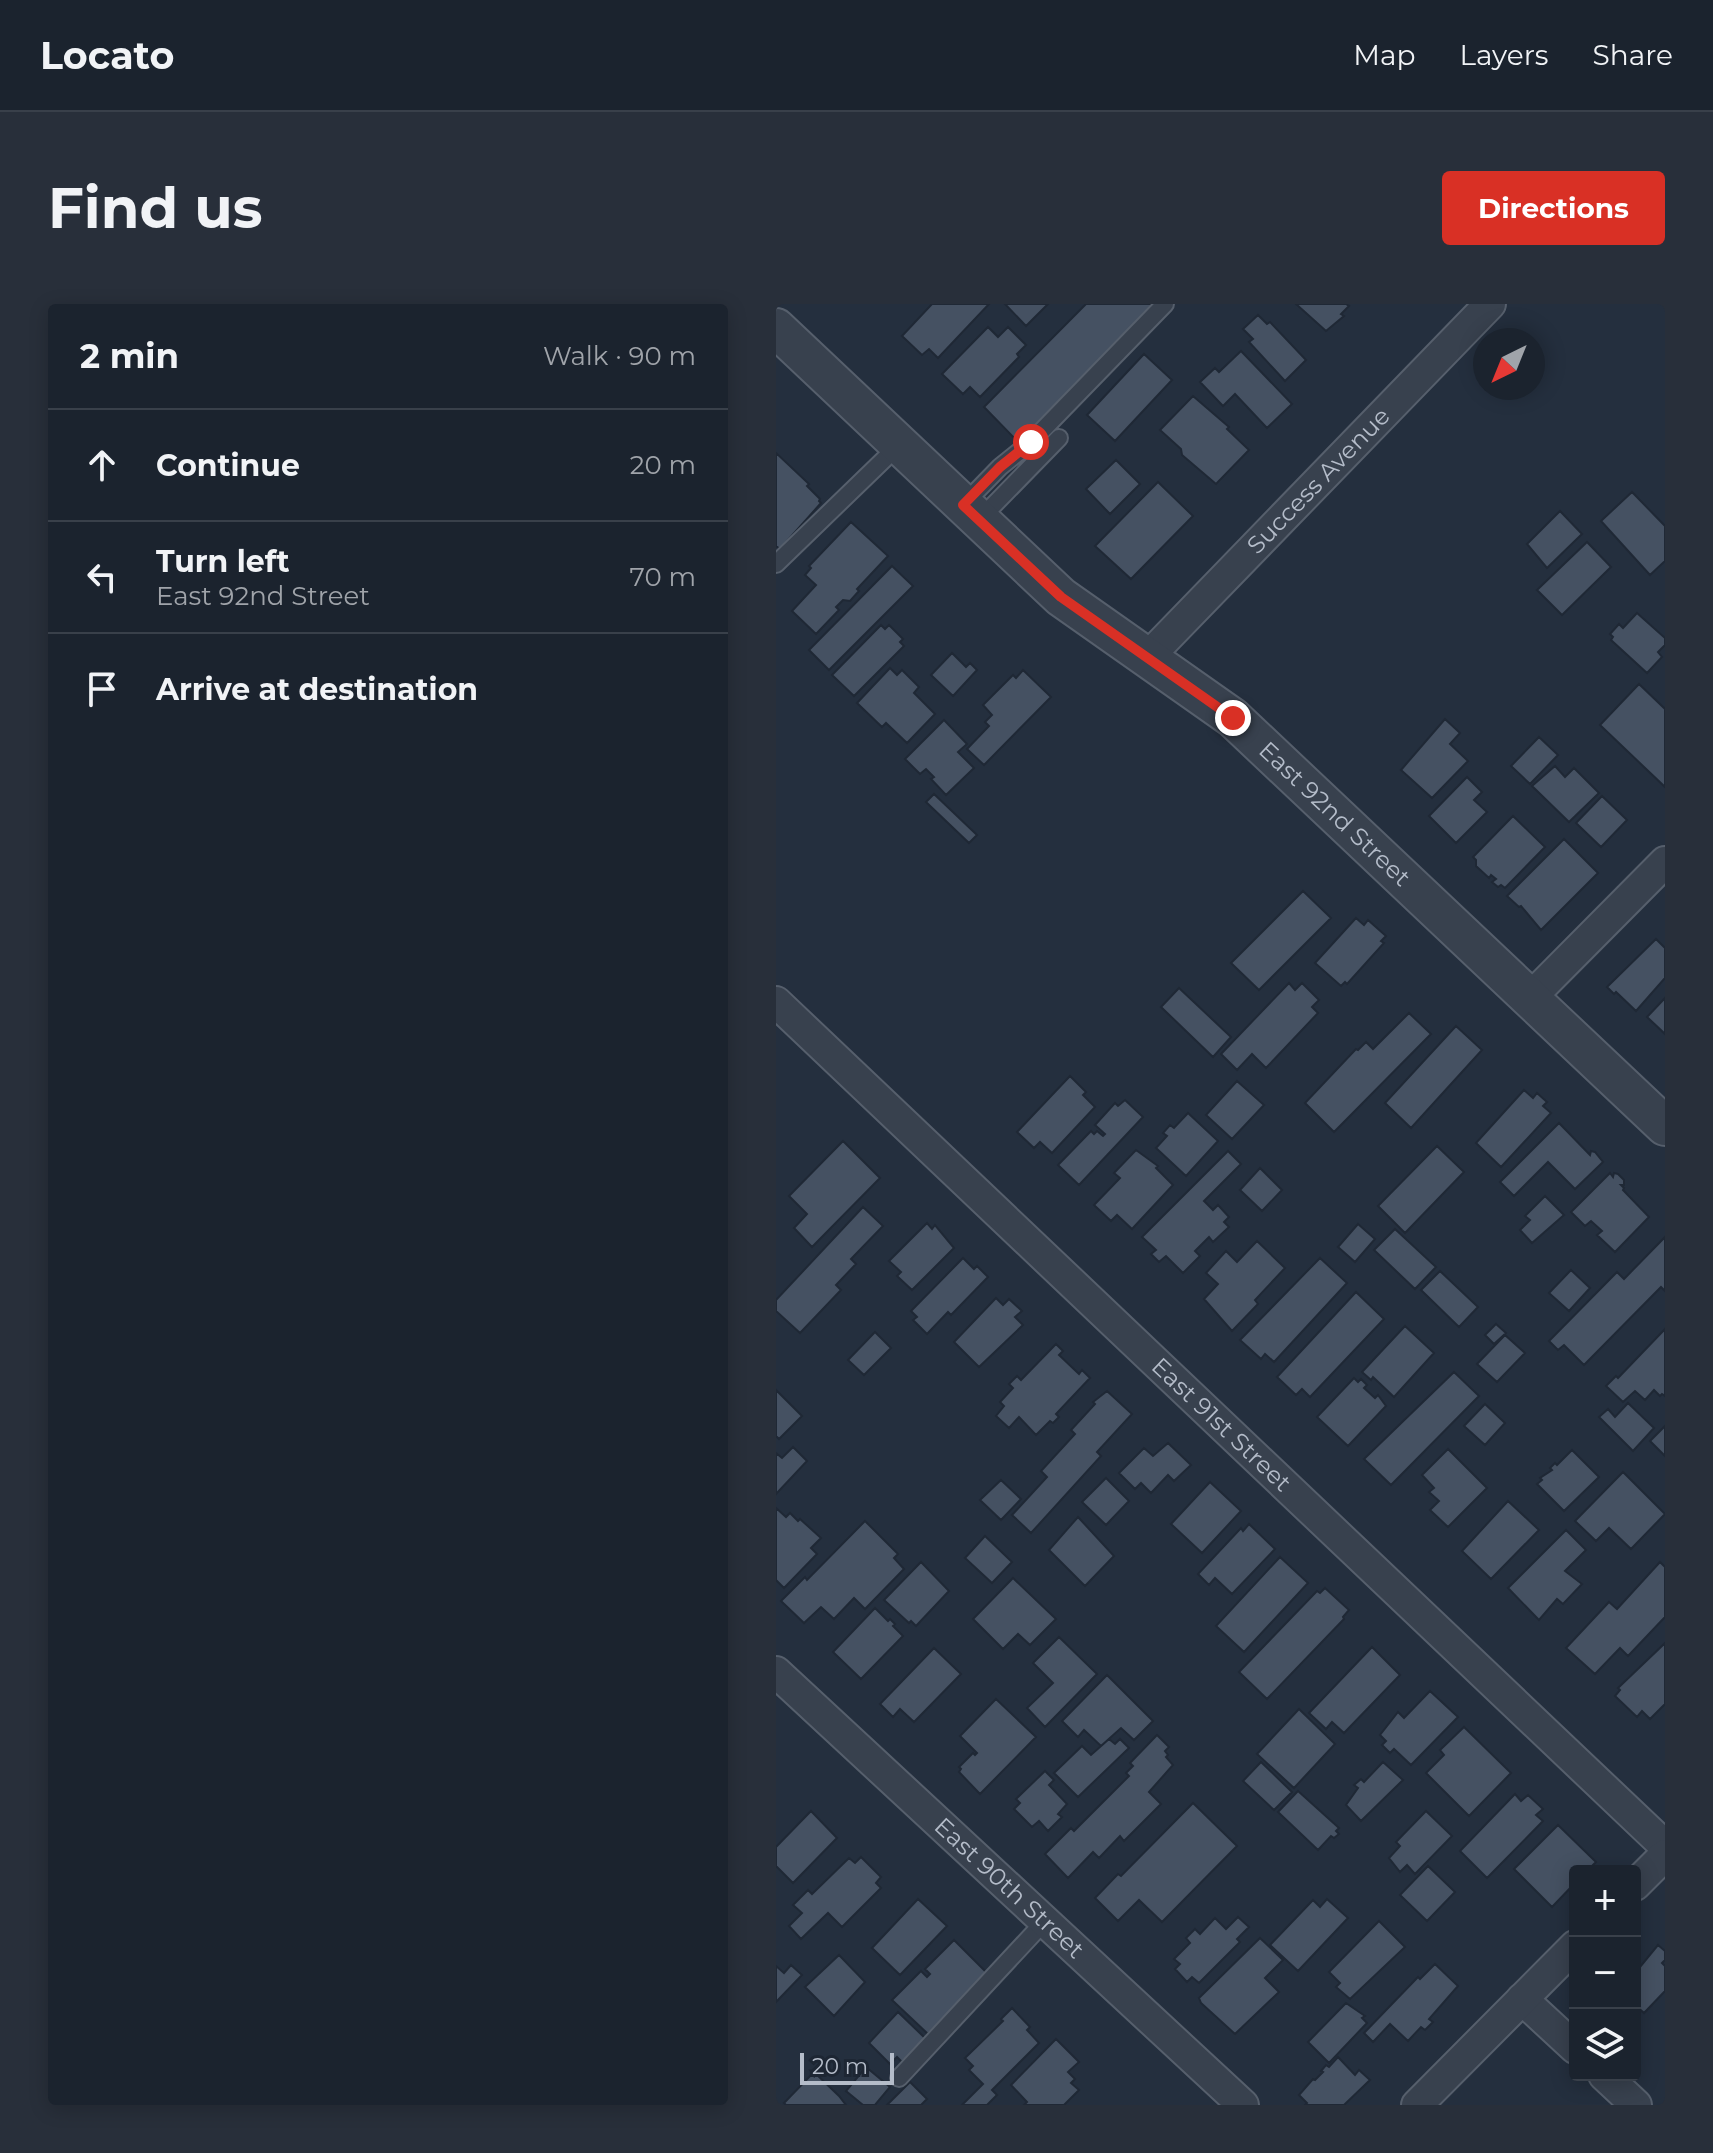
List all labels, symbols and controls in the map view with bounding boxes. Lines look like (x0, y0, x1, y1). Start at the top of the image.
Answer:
text: Locato (40, 32, 174, 79)
text: Map (1353, 38, 1416, 72)
text: Layers (1460, 38, 1549, 72)
text: Share (1593, 38, 1673, 72)
button: Directions (1442, 171, 1665, 245)
text: Find us (48, 174, 262, 242)
north arrow (1473, 328, 1545, 400)
text: 2 min (80, 335, 179, 377)
text: Walk · 90 m (543, 340, 696, 372)
street label: Success Avenue (1241, 401, 1396, 560)
route start (1013, 424, 1049, 460)
icon: ahead (80, 443, 124, 487)
text: Continue (156, 447, 300, 484)
text: 20 m (630, 449, 696, 481)
text: Turn left (156, 543, 289, 580)
icon: left (80, 555, 124, 599)
text: 70 m (630, 561, 696, 593)
text: East 92nd Street (156, 580, 370, 612)
icon: arrive (80, 667, 124, 711)
text: Arrive at destination (156, 671, 478, 708)
route end (1215, 700, 1251, 736)
street label: East 92nd Street (1253, 735, 1417, 892)
street label: East 91st Street (1146, 1351, 1298, 1498)
street label: East 90th Street (929, 1811, 1090, 1964)
map controls (1569, 1865, 1641, 2081)
button: + (1569, 1865, 1641, 1937)
button: − (1569, 1937, 1641, 2009)
button: layers (1569, 2009, 1641, 2081)
scale bar (800, 2049, 894, 2085)
text: 20 m (812, 2053, 868, 2080)

